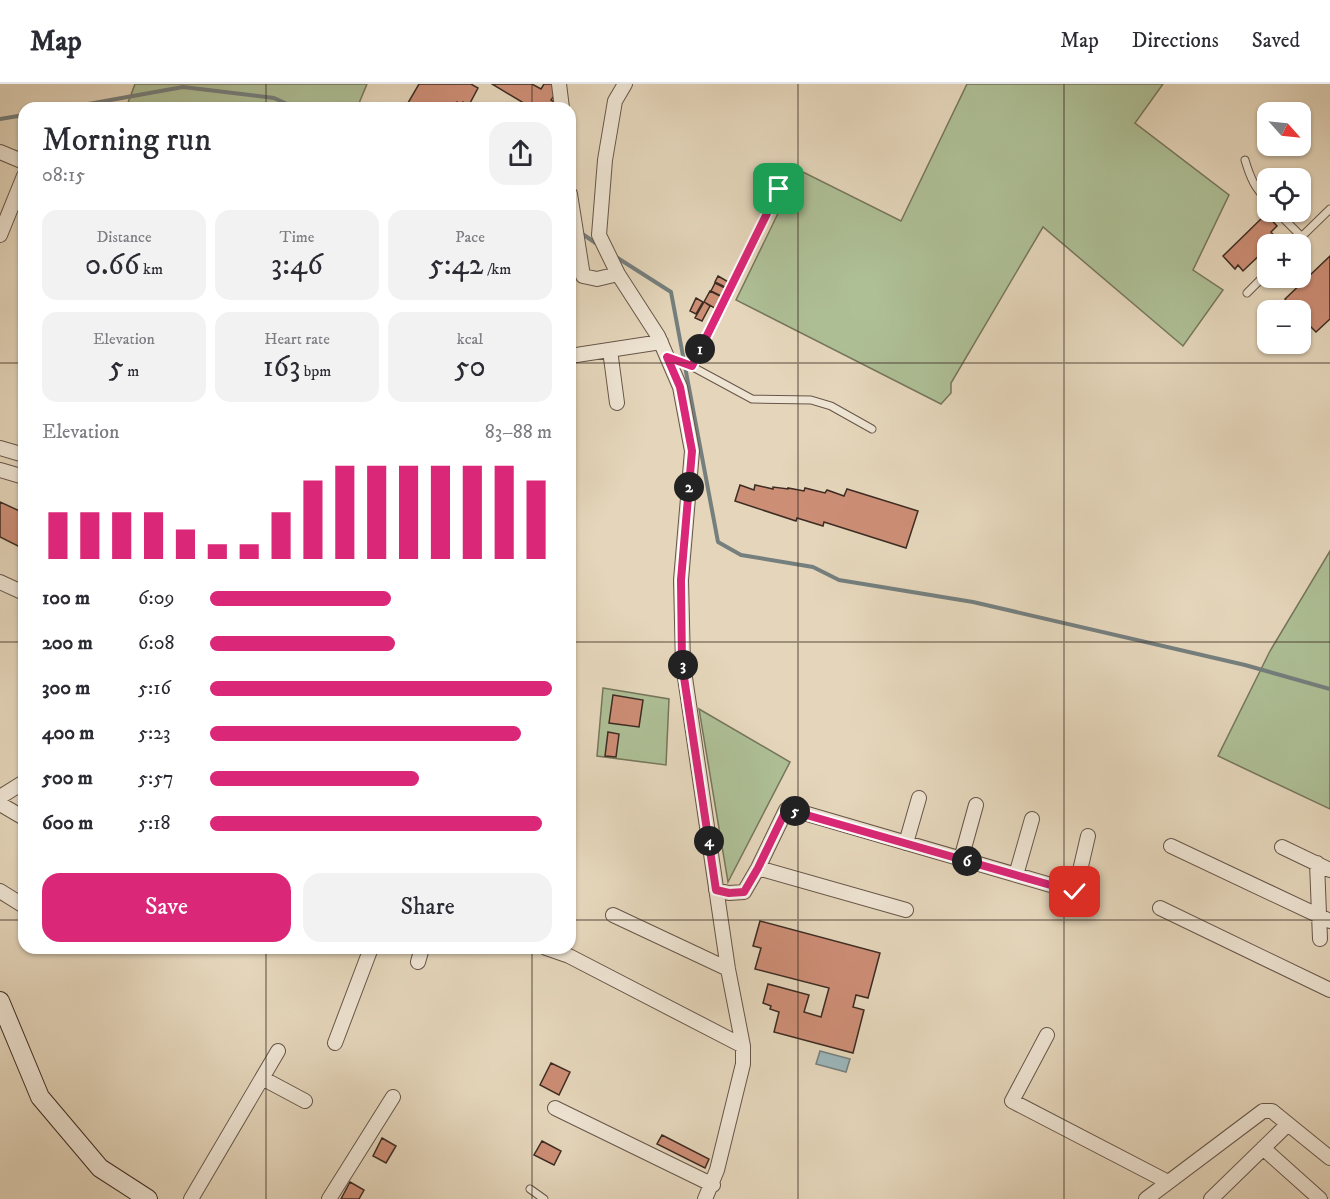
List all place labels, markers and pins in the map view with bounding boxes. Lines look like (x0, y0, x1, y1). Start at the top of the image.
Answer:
pin (753, 163, 804, 214)
pin: 1 (685, 334, 715, 364)
pin: 2 (674, 472, 704, 502)
pin: 3 (668, 650, 698, 680)
pin: 5 (780, 796, 810, 826)
pin: 4 (694, 826, 724, 856)
pin: 6 (952, 846, 982, 876)
pin (1049, 866, 1100, 917)

